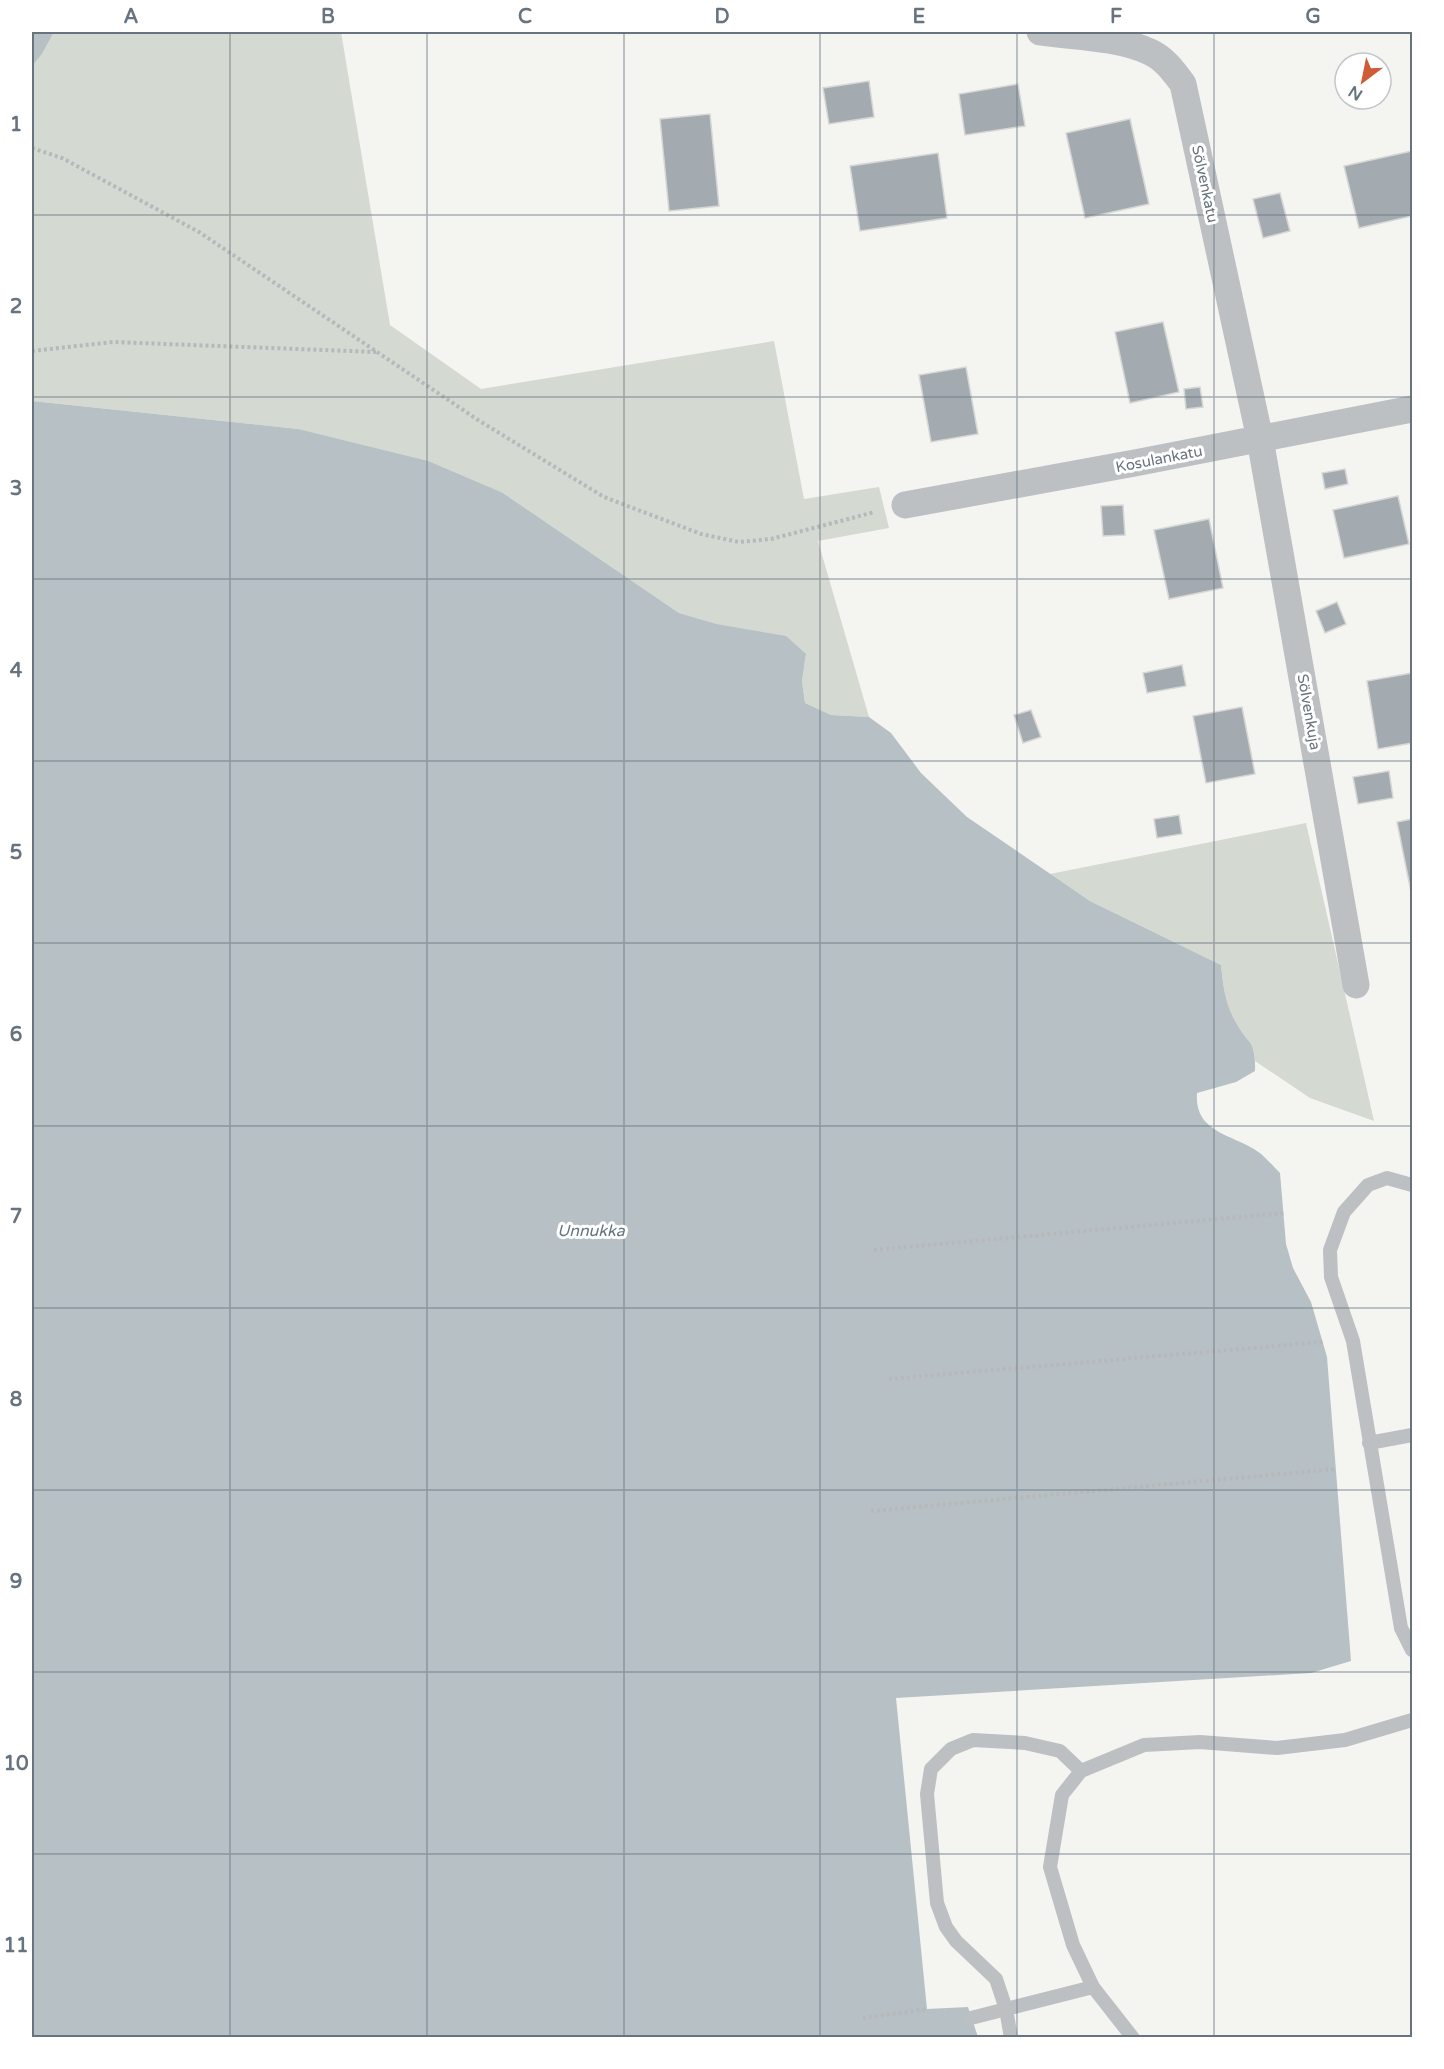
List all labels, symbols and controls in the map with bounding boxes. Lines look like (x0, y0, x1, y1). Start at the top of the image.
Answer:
text: A (124, 5, 139, 29)
text: B (321, 5, 335, 29)
text: C (518, 5, 532, 29)
text: D (714, 5, 730, 29)
text: E (913, 5, 926, 29)
text: F (1110, 5, 1122, 29)
text: G (1305, 5, 1321, 29)
north arrow (1333, 51, 1393, 111)
text: N (1345, 81, 1366, 105)
text: 1 (10, 113, 22, 137)
street label: Sölvenkatu (1188, 144, 1222, 224)
text: 2 (10, 295, 22, 319)
street label: Kosulankatu (1114, 442, 1204, 476)
text: 3 (10, 477, 22, 501)
text: 4 (10, 659, 23, 683)
street label: Sölvenkuja (1293, 672, 1325, 752)
text: 5 (10, 841, 22, 865)
text: 6 (10, 1023, 22, 1047)
text: 7 (10, 1205, 22, 1229)
water label: Unnukka (557, 1221, 626, 1241)
text: 8 (10, 1388, 22, 1412)
text: 9 (10, 1570, 22, 1594)
text: 10 (3, 1752, 29, 1776)
text: 11 (3, 1934, 29, 1958)

